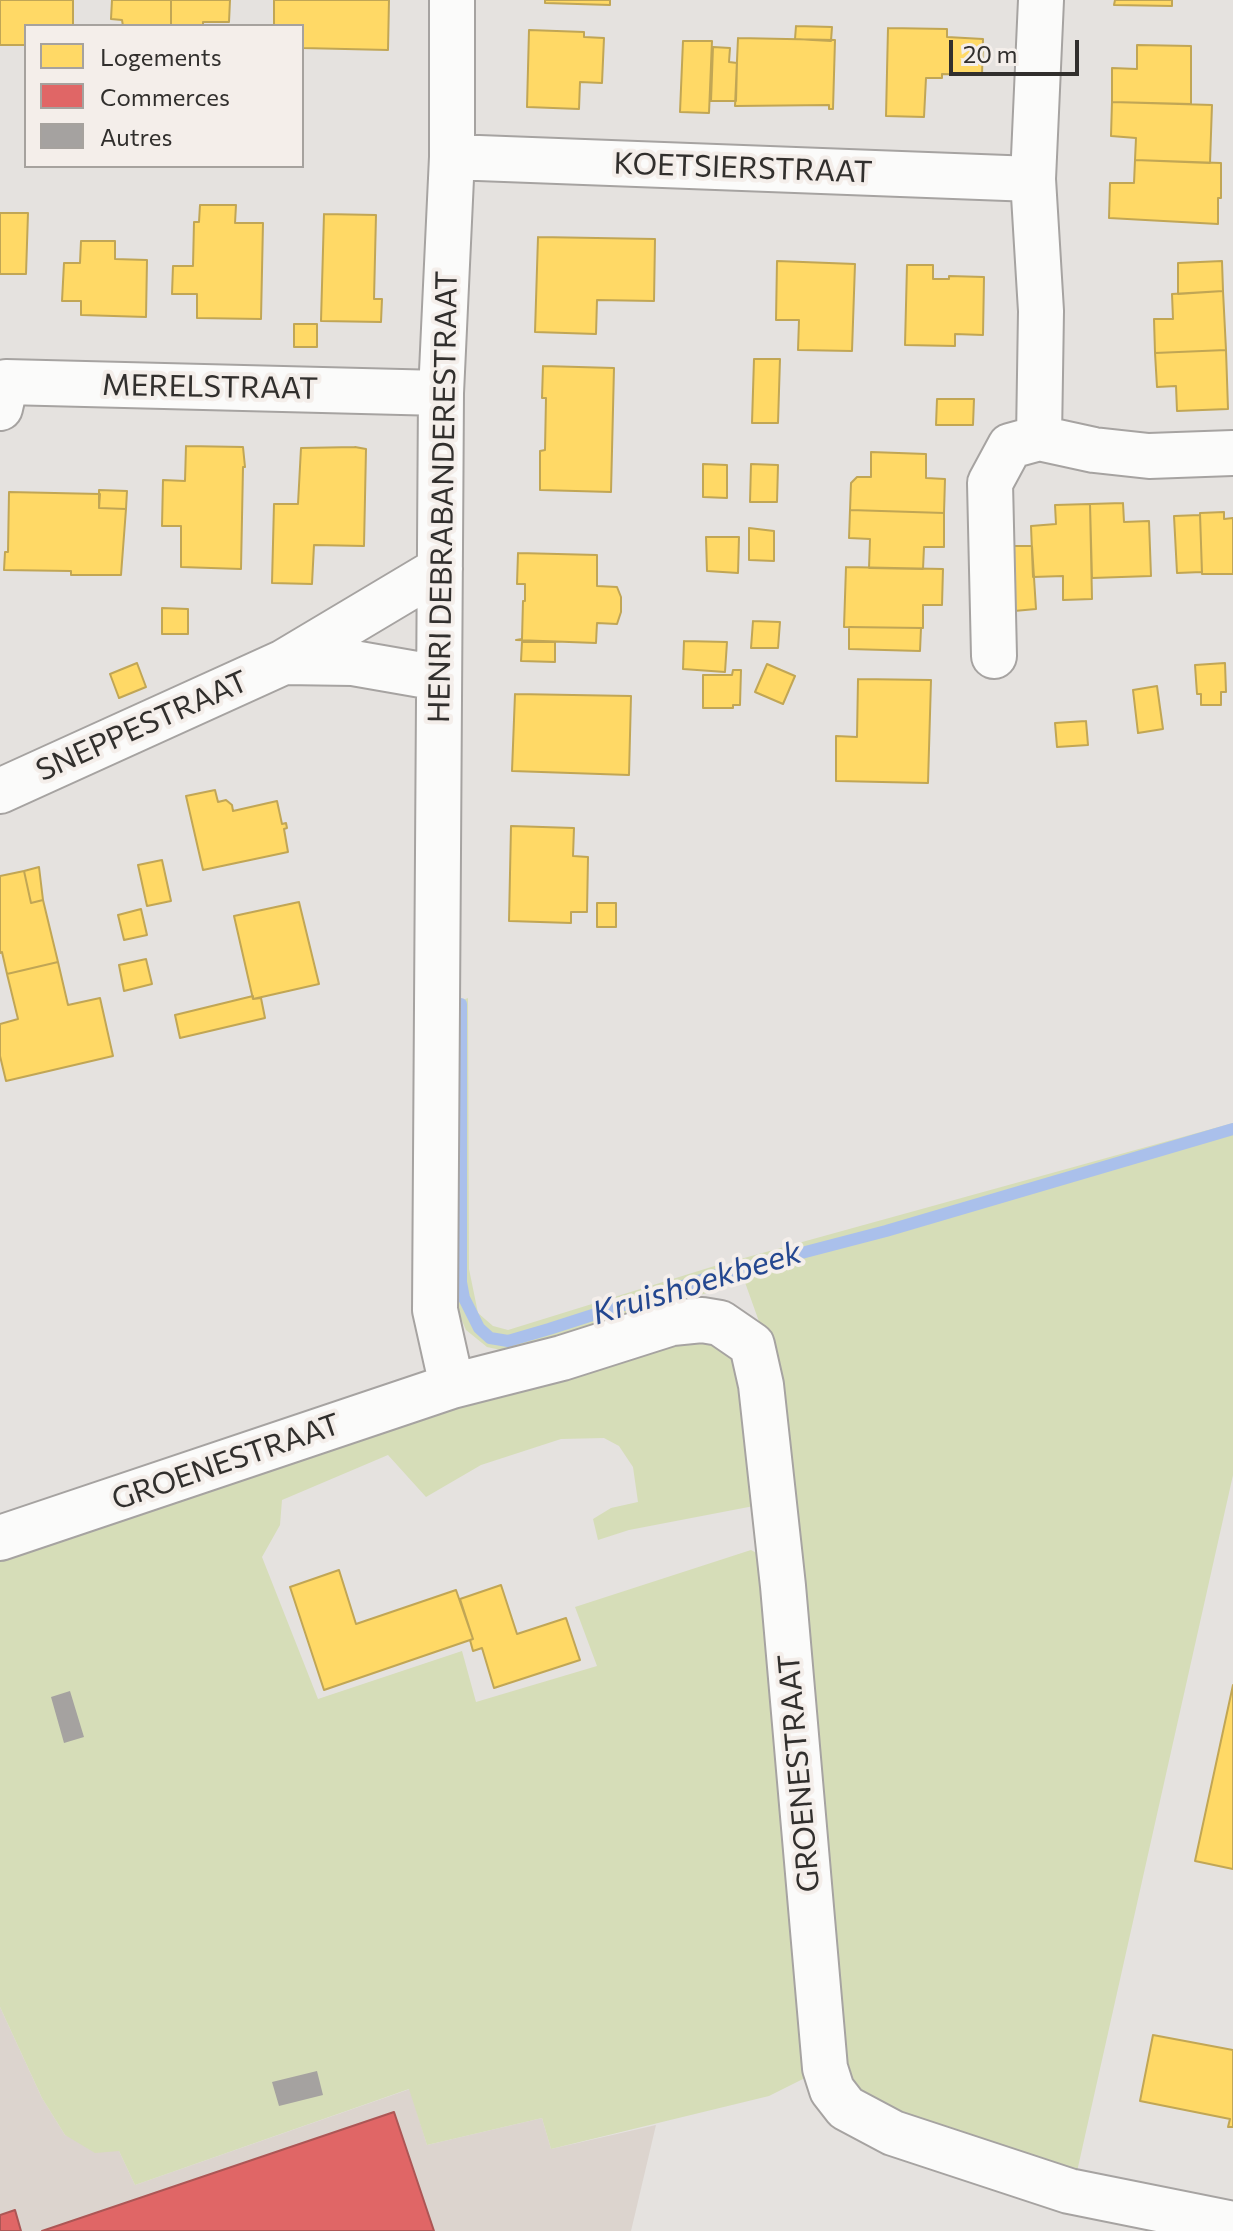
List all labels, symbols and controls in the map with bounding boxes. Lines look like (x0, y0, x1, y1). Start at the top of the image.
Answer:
legend (24, 24, 304, 168)
scale bar (953, 24, 1083, 74)
text: 20 m (963, 39, 1017, 68)
text: Logements (100, 42, 222, 71)
text: Commerces (100, 82, 230, 111)
text: Autres (100, 122, 172, 151)
street label: KOETSIERSTRAAT (613, 145, 873, 191)
street label: HENRI DEBRABANDERESTRAAT (421, 271, 465, 723)
street label: MERELSTRAAT (102, 367, 318, 407)
street label: SNEPPESTRAAT (31, 663, 253, 789)
water label: Kruishoekbeek (588, 1233, 806, 1333)
street label: GROENESTRAAT (107, 1406, 345, 1518)
street label: GROENESTRAAT (771, 1652, 827, 1894)

